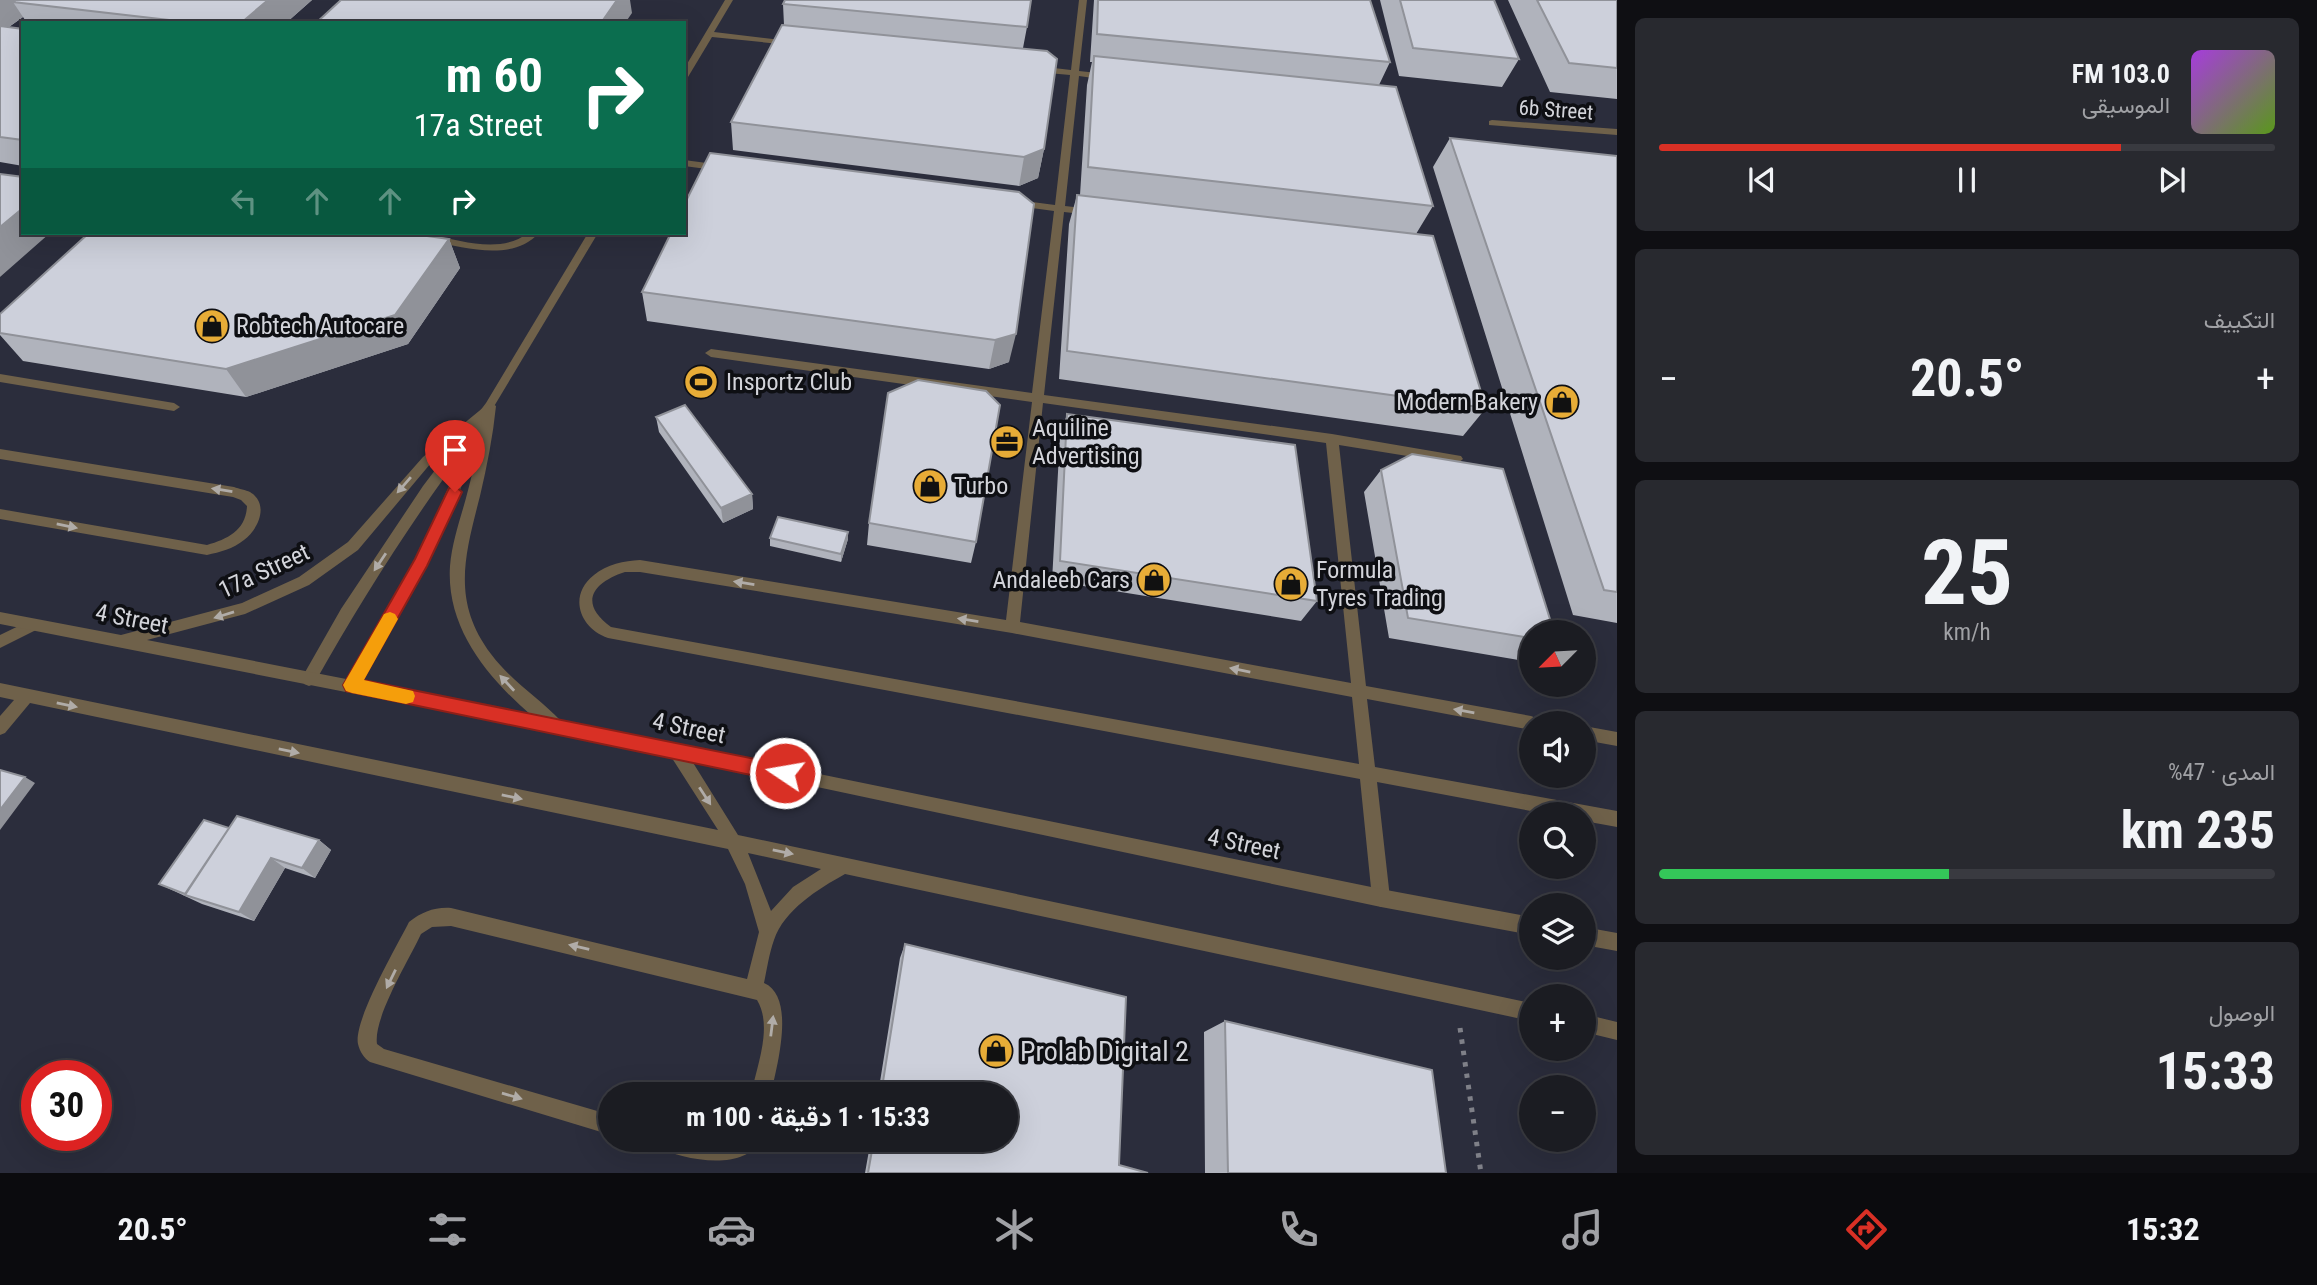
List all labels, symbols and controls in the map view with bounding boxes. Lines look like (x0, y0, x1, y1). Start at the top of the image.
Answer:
text: 60 m (446, 47, 543, 104)
icon: right (567, 49, 658, 140)
text: 103.0 FM (2072, 59, 2170, 89)
text: الموسيقى (2082, 92, 2170, 119)
street label: 6b Street (1518, 95, 1594, 125)
text: 17a Street (414, 106, 543, 144)
icon: previous (1743, 161, 1781, 199)
icon: pause (1948, 161, 1986, 199)
icon: next (2153, 161, 2191, 199)
icon: left (225, 182, 263, 220)
icon: ahead (298, 182, 336, 220)
icon: ahead (371, 182, 409, 220)
icon: right (444, 182, 482, 220)
shop icon: Robtech Autocare (193, 307, 231, 345)
text: التكييف (2204, 307, 2275, 334)
place label: Robtech Autocare (236, 312, 404, 340)
text: 20.5° (1910, 348, 2024, 409)
text: − (1659, 357, 1678, 401)
text: + (2256, 357, 2275, 401)
sports icon: Insportz Club (682, 363, 720, 401)
place label: Insportz Club (726, 368, 852, 396)
shop icon: Modern Bakery (1543, 383, 1581, 421)
place label: Modern Bakery (1396, 388, 1538, 416)
place label: Aquiline Advertising (1032, 414, 1140, 470)
pin (425, 420, 485, 492)
office icon: Aquiline Advertising (988, 423, 1026, 461)
icon: arrive (436, 431, 474, 469)
shop icon: Turbo (911, 467, 949, 505)
place label: Turbo (954, 472, 1008, 500)
one-way arrow (397, 477, 412, 494)
one-way arrow (211, 484, 233, 495)
text: 25 (1921, 520, 2013, 626)
one-way arrow (56, 521, 78, 532)
street label: 17a Street (214, 538, 314, 604)
one-way arrow (373, 553, 387, 571)
place label: Formula Tyres Trading (1316, 556, 1443, 612)
shop icon: Andaleeb Cars (1135, 561, 1173, 599)
shop icon: Formula Tyres Trading (1272, 565, 1310, 603)
place label: Andaleeb Cars (992, 566, 1130, 594)
one-way arrow (733, 577, 755, 588)
street label: 4 Street (93, 598, 171, 640)
one-way arrow (213, 611, 234, 621)
one-way arrow (957, 614, 979, 625)
text: km/h (1943, 619, 1991, 646)
north arrow (1519, 620, 1596, 696)
map controls (1519, 620, 1596, 1152)
one-way arrow (1229, 664, 1251, 675)
one-way arrow (499, 675, 515, 692)
one-way arrow (56, 700, 78, 711)
one-way arrow (1453, 705, 1475, 716)
street label: 4 Street (650, 707, 728, 749)
button: sound (1519, 711, 1596, 788)
position arrow (748, 736, 822, 810)
one-way arrow (278, 745, 300, 756)
text: المدى · 47% (2168, 759, 2275, 786)
one-way arrow (699, 787, 712, 806)
one-way arrow (501, 791, 523, 802)
text: 235 km (2121, 800, 2275, 861)
button: search (1519, 802, 1596, 879)
street label: 4 Street (1205, 823, 1283, 865)
one-way arrow (772, 847, 794, 858)
button: layers (1519, 893, 1596, 970)
one-way arrow (568, 941, 590, 952)
one-way arrow (385, 969, 397, 989)
button: + (1519, 984, 1596, 1061)
text: الوصول (2209, 1000, 2275, 1027)
one-way arrow (767, 1015, 778, 1037)
shop icon: Prolab Digital 2 (977, 1032, 1015, 1070)
place label: Prolab Digital 2 (1020, 1035, 1189, 1068)
text: 15:33 (2156, 1041, 2275, 1102)
speed limit sign: 30 (21, 1060, 112, 1151)
button: − (1519, 1075, 1596, 1152)
one-way arrow (502, 1092, 523, 1102)
text: 15:33 · 1 دقيقة · 100 m (686, 1102, 930, 1132)
icon: filters (423, 1205, 472, 1254)
icon: car (707, 1205, 756, 1254)
icon: climate (990, 1205, 1039, 1254)
icon: phone (1274, 1205, 1323, 1254)
icon: music (1558, 1205, 1607, 1254)
icon: directions (1842, 1205, 1891, 1254)
text: 20.5° (118, 1210, 188, 1248)
text: 15:32 (2126, 1210, 2200, 1248)

